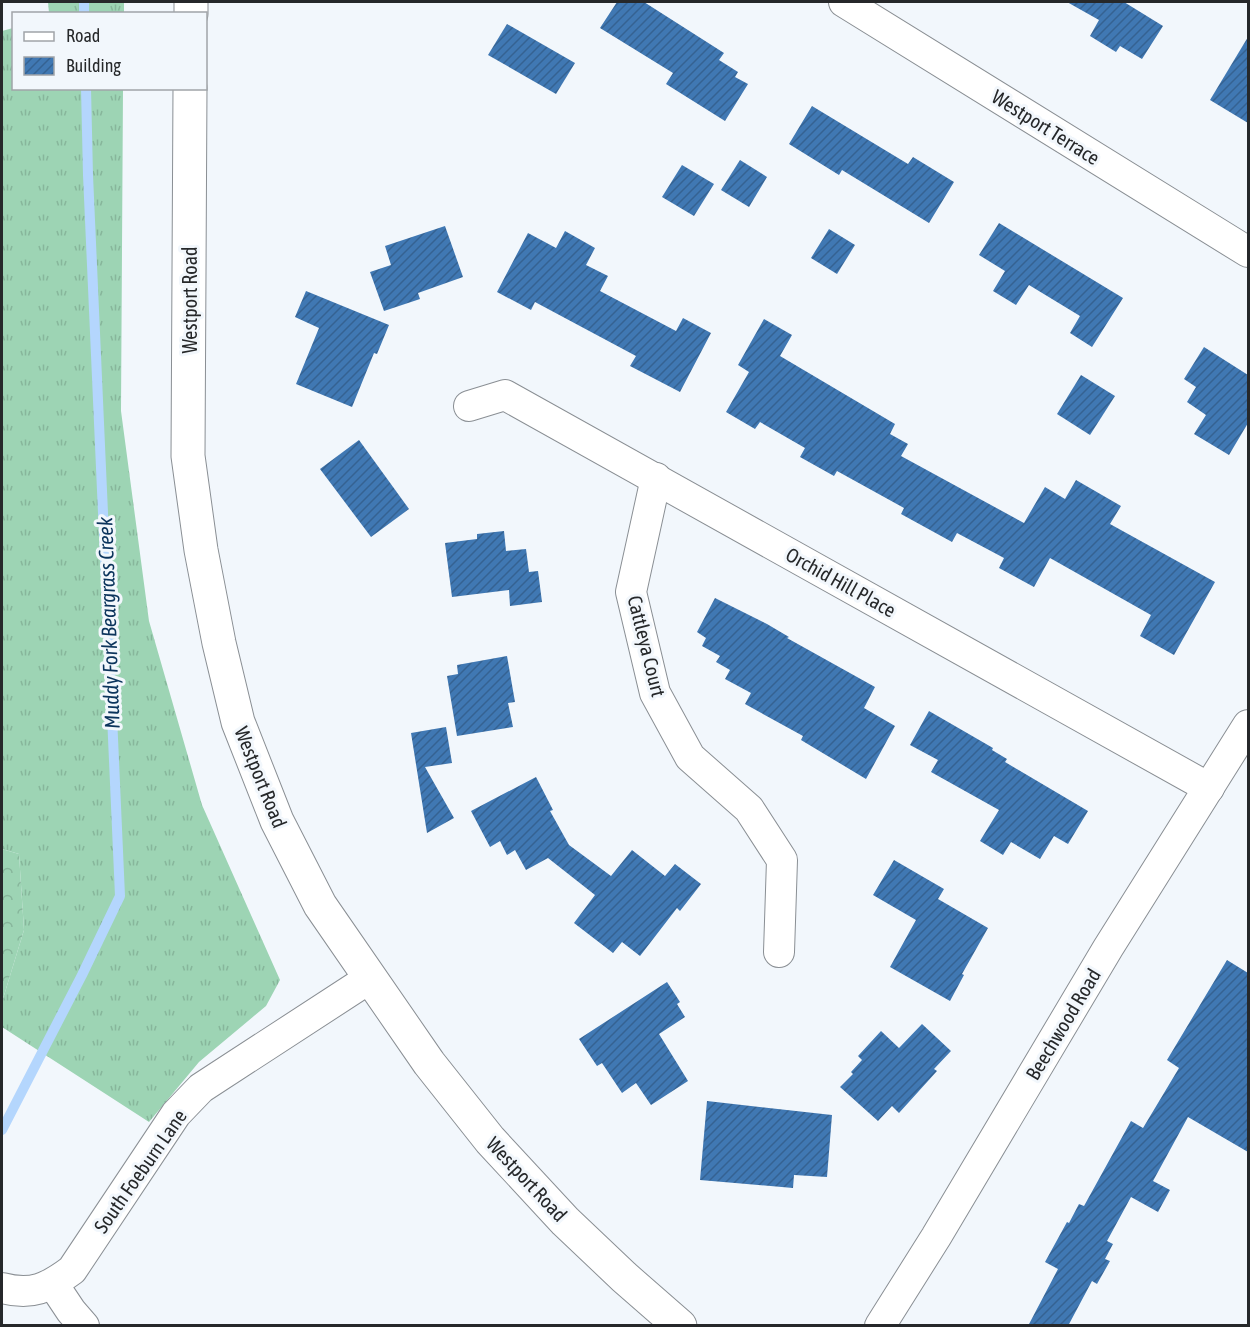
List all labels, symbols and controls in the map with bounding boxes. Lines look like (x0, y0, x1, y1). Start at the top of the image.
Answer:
legend (12, 12, 207, 90)
text: Road (66, 25, 100, 46)
text: Building (66, 55, 121, 76)
street label: Westport Terrace (988, 85, 1104, 169)
street label: Westport Road (178, 246, 201, 354)
water label: Muddy Fork Beargrass Creek (92, 516, 124, 729)
street label: Orchid Hill Place (782, 542, 900, 622)
street label: Cattleya Court (623, 593, 671, 699)
street label: Westport Road (230, 723, 292, 831)
street label: Beechwood Road (1021, 964, 1105, 1084)
street label: South Foeburn Lane (89, 1105, 191, 1237)
street label: Westport Road (482, 1132, 572, 1226)

